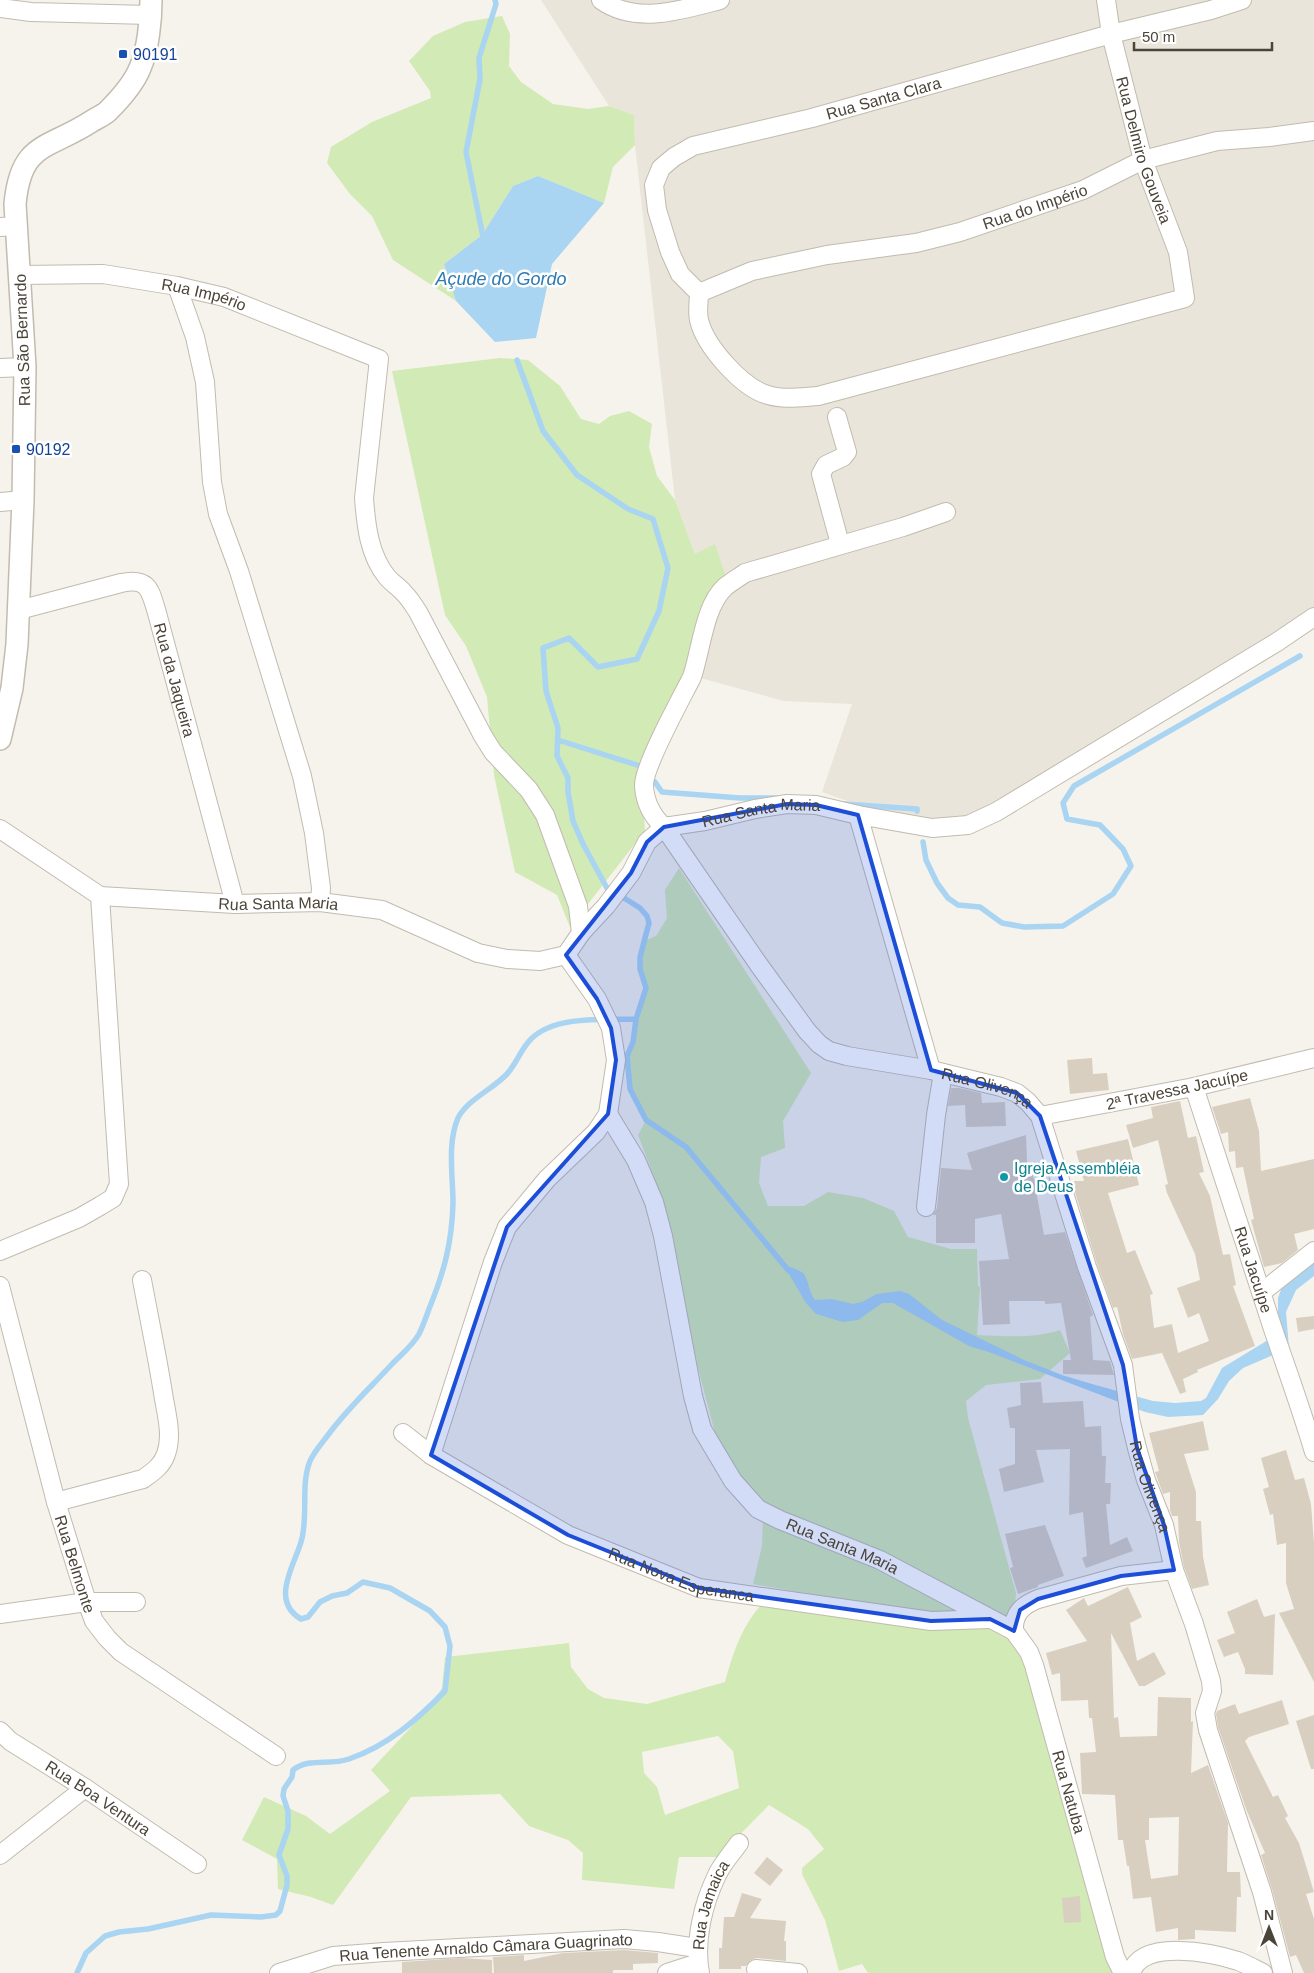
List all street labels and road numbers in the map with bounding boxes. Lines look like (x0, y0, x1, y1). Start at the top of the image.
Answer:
street label: Rua Santa Clara (824, 74, 943, 123)
street label: Rua Delmiro Gouveia (1113, 75, 1174, 226)
street label: Rua do Império (981, 181, 1090, 233)
street label: Rua São Bernardo (12, 273, 33, 407)
street label: Rua Império (160, 276, 249, 314)
street label: Rua da Jaqueira (151, 621, 198, 739)
street label: Rua Santa Maria (700, 796, 821, 830)
street label: Rua Santa Maria (218, 894, 339, 913)
street label: Rua Olivença (940, 1065, 1036, 1112)
street label: 2ª Travessa Jacuípe (1105, 1066, 1250, 1113)
street label: Rua Jacuípe (1231, 1224, 1275, 1315)
street label: Rua Olivença (1127, 1439, 1173, 1534)
street label: Rua Belmonte (52, 1513, 98, 1615)
street label: Rua Santa Maria (784, 1515, 901, 1577)
street label: Rua Nova Esperanca (606, 1544, 755, 1605)
street label: Rua Natuba (1049, 1748, 1088, 1835)
street label: Rua Boa Ventura (42, 1758, 154, 1839)
street label: Rua Jamaica (690, 1857, 733, 1950)
street label: Rua Tenente Arnaldo Câmara Guagrinato (339, 1931, 634, 1964)

